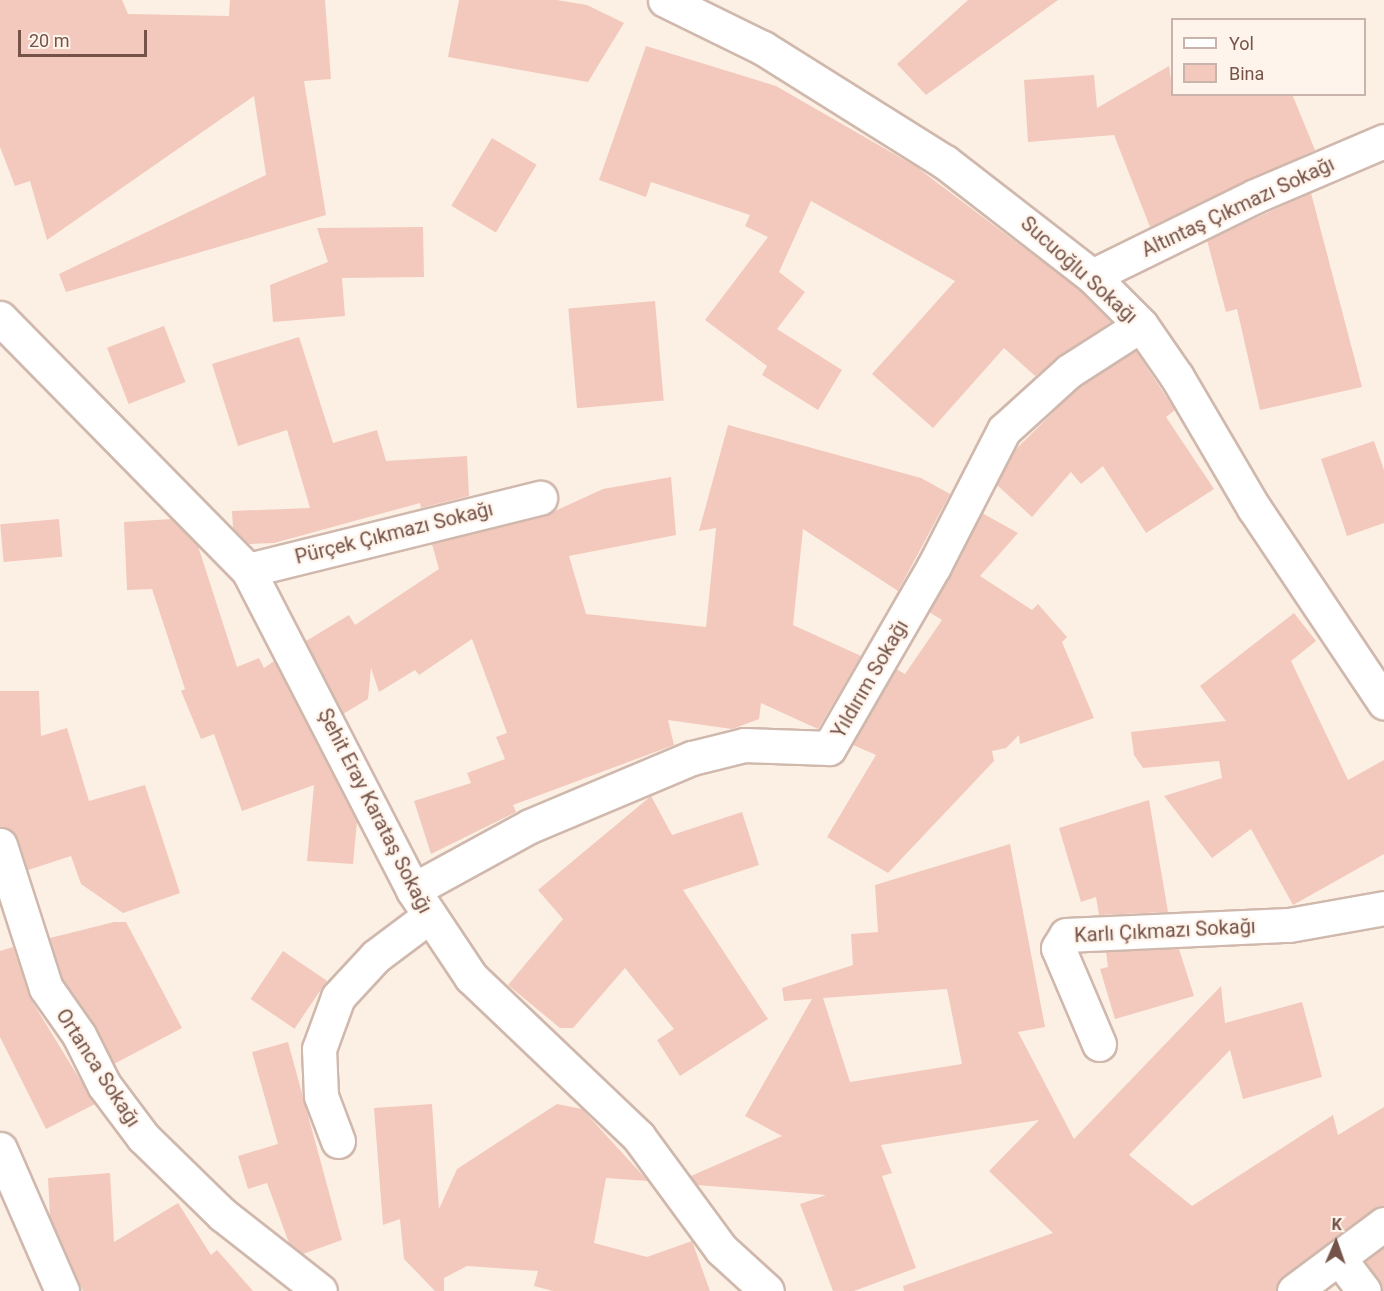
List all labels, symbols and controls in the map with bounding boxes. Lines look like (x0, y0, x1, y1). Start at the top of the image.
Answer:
scale bar (21, 18, 150, 56)
legend (1171, 18, 1366, 96)
text: 20 m (29, 30, 69, 51)
text: Yol (1229, 33, 1254, 54)
text: Bina (1229, 63, 1264, 84)
street label: Altıntaş Çıkmazı Sokağı (1138, 152, 1338, 262)
street label: Sucuoğlu Sokağı (1016, 211, 1142, 329)
street label: Pürçek Çıkmazı Sokağı (292, 497, 496, 569)
street label: Yıldırım Sokağı (826, 616, 914, 742)
street label: Şehit Eray Karataş Sokağı (313, 705, 437, 917)
street label: Karlı Çıkmazı Sokağı (1074, 914, 1256, 948)
street label: Ortanca Sokağı (51, 1004, 145, 1132)
north arrow (1306, 1213, 1366, 1273)
text: K (1331, 1215, 1342, 1234)

